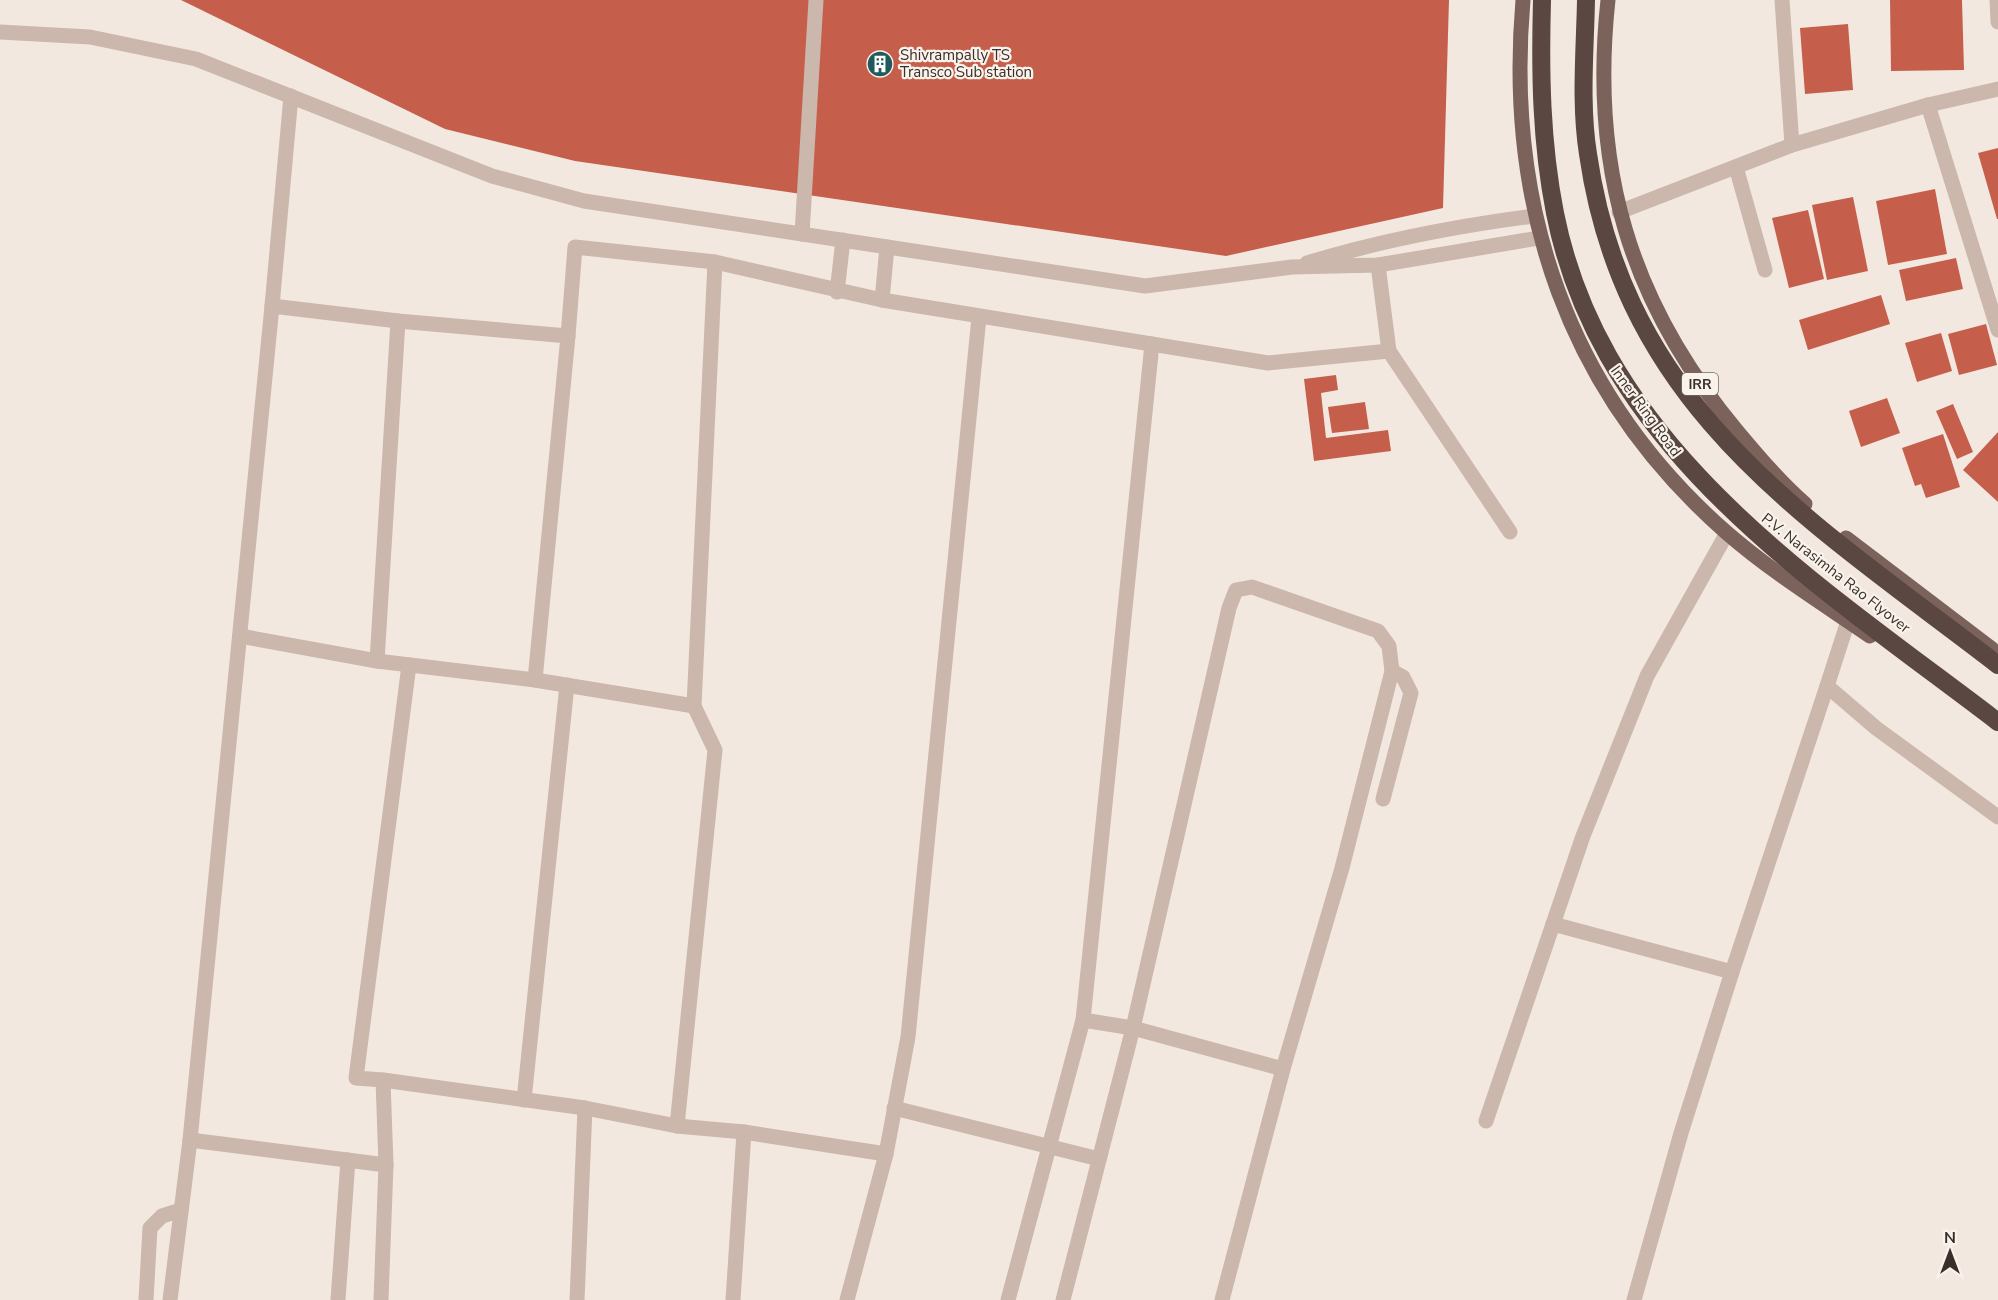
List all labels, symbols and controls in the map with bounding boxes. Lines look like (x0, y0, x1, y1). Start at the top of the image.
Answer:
place label: Shivrampally TS Transco Sub station (900, 45, 1032, 82)
building icon: Shivrampally TS Transco Sub station (865, 49, 895, 79)
street label: Inner Ring Road (1606, 362, 1686, 460)
road number: IRR (1682, 373, 1718, 395)
street label: P.V. Narasimha Rao Flyover (1757, 509, 1915, 638)
north arrow (1920, 1222, 1980, 1282)
text: N (1944, 1227, 1956, 1249)

